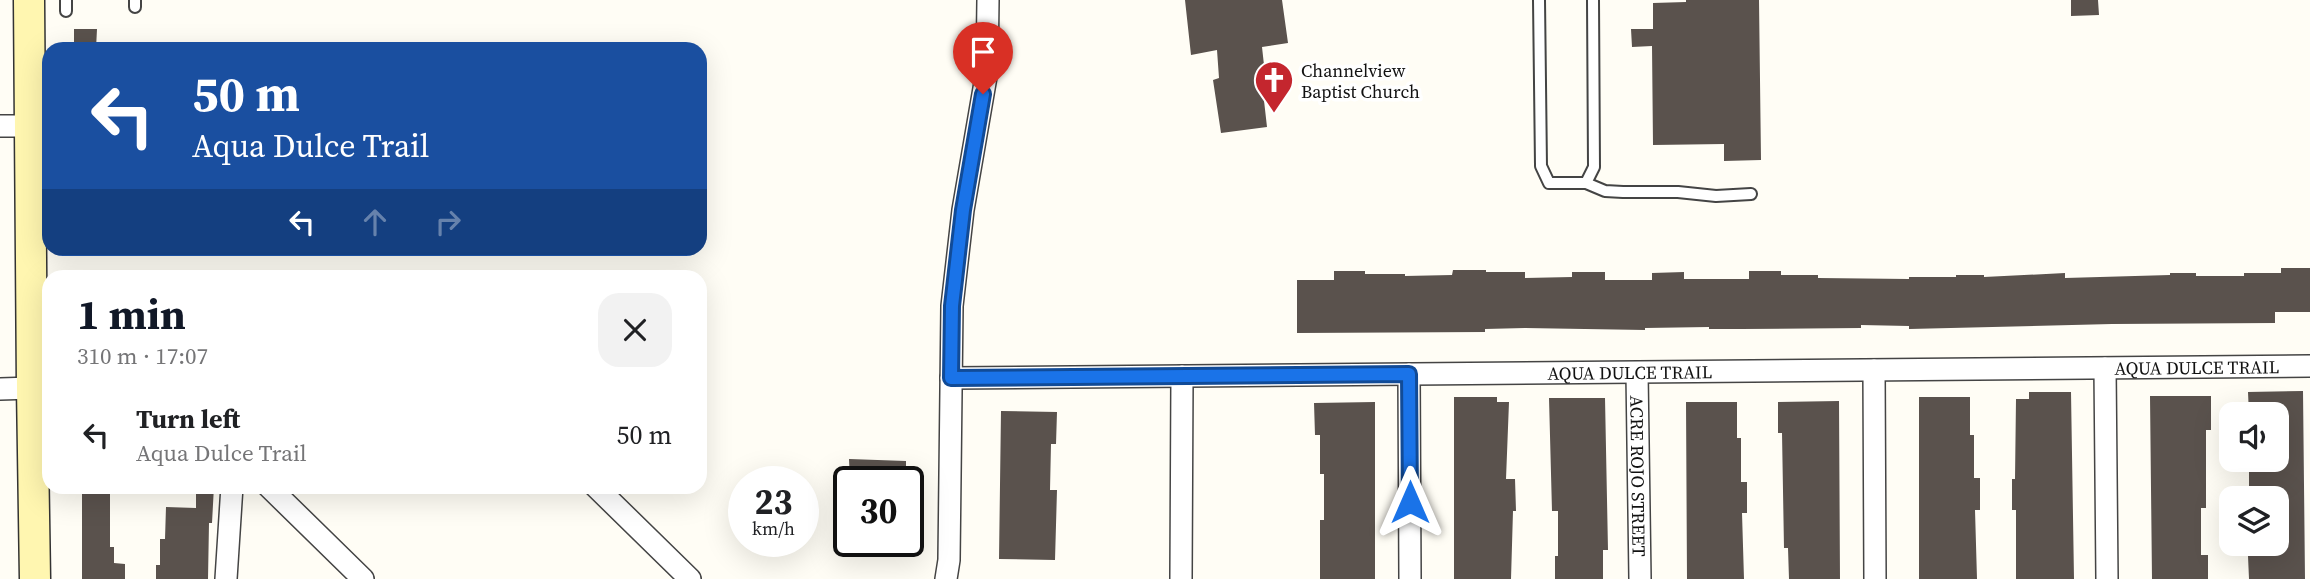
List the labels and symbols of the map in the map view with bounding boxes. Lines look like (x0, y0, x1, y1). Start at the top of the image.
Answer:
pin (953, 22, 1013, 94)
place label: Channelview Baptist Church (1301, 58, 1420, 104)
church icon: Channelview Baptist Church (1253, 59, 1295, 114)
street label: AQUA DULCE TRAIL (2114, 354, 2280, 380)
street label: AQUA DULCE TRAIL (1547, 359, 1713, 385)
street label: ACRE ROJO STREET (1625, 395, 1652, 557)
position arrow (1373, 465, 1447, 539)
speed limit sign: 30 (833, 466, 924, 557)

